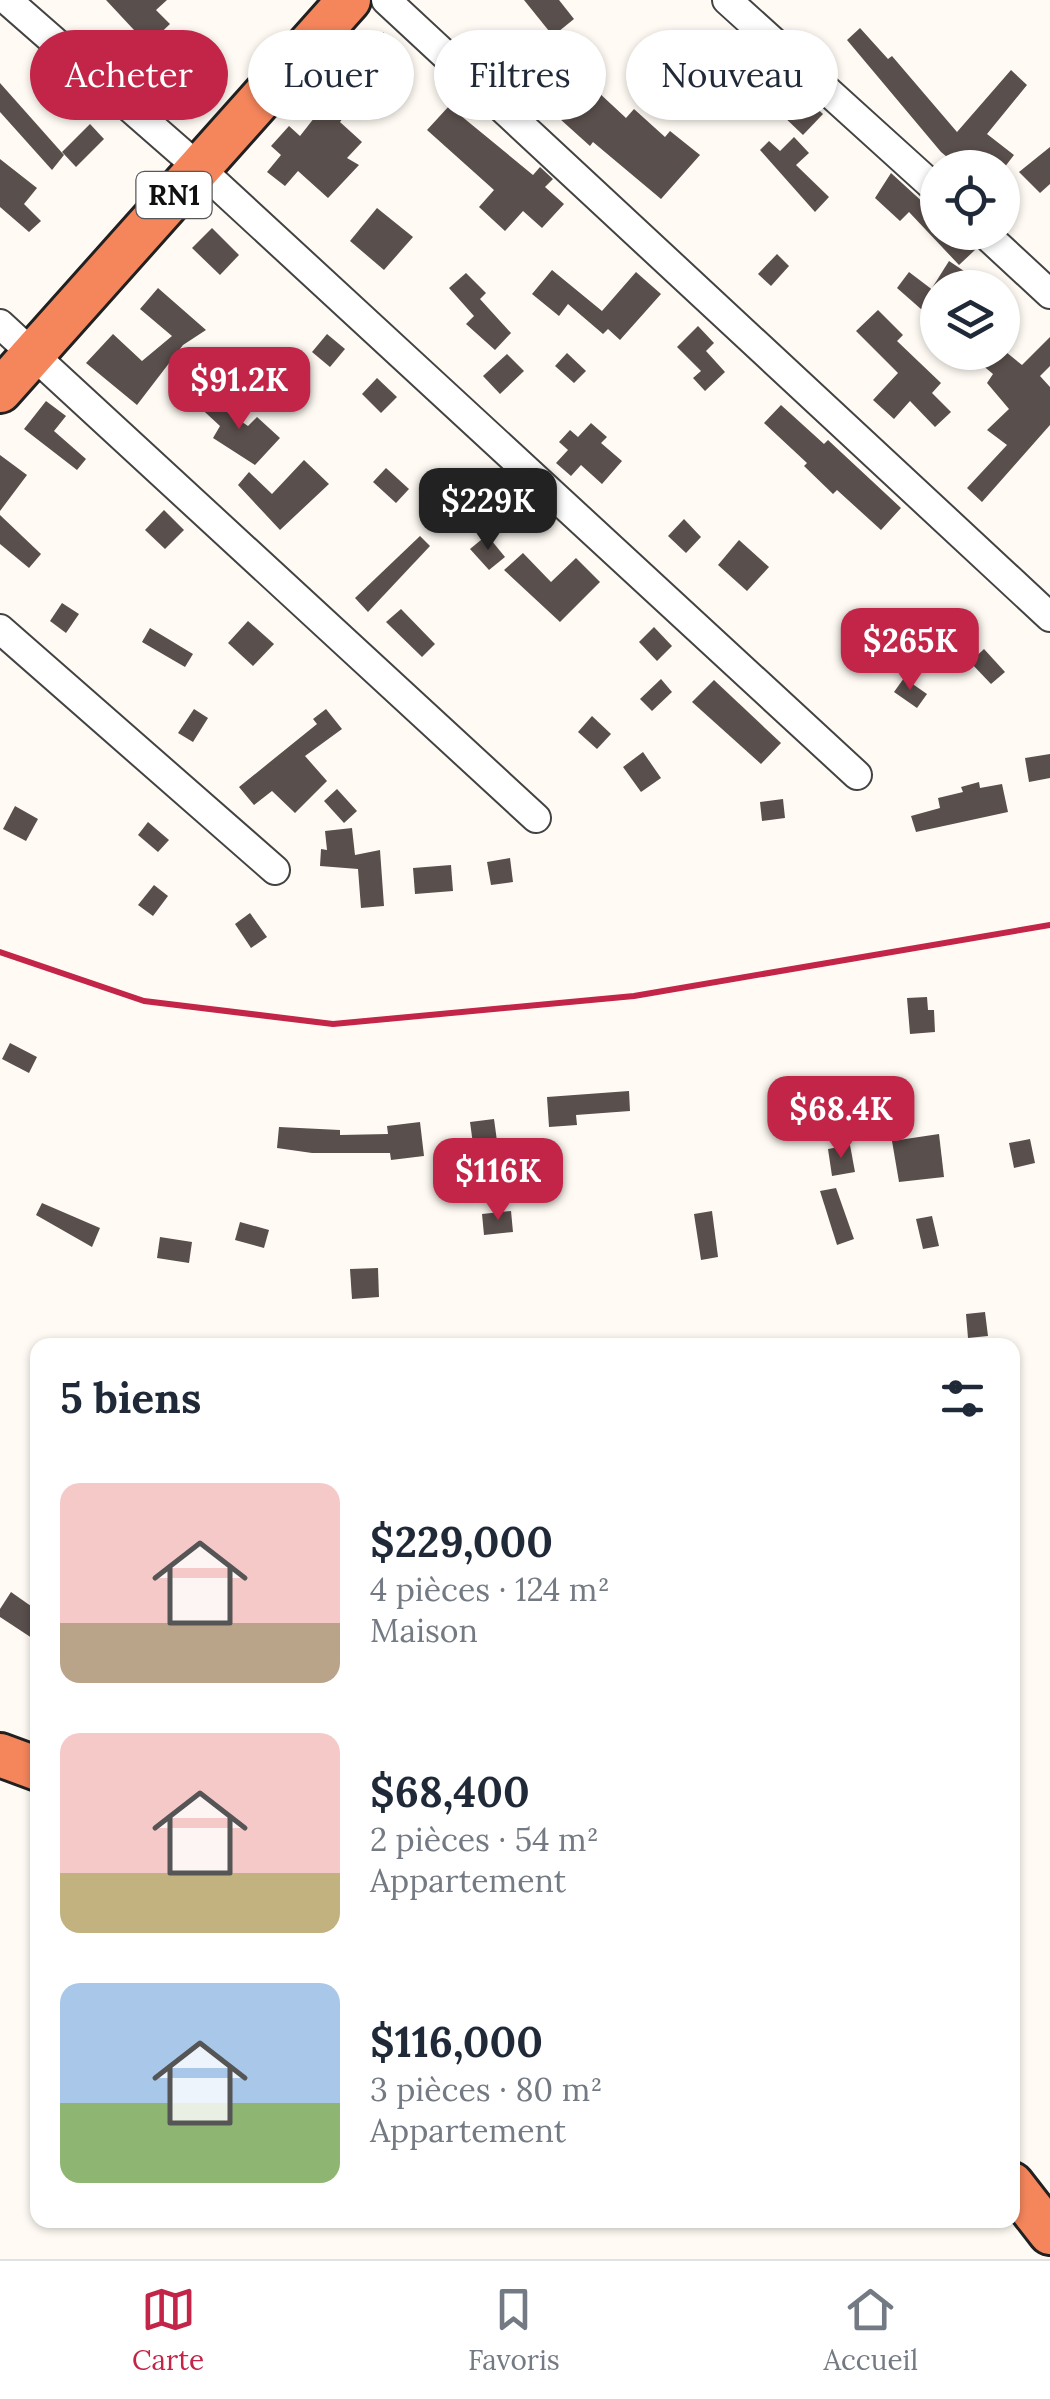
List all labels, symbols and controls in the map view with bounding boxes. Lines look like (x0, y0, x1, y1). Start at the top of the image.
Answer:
chip: Acheter (30, 30, 228, 120)
chip: Louer (248, 30, 414, 120)
chip: Filtres (434, 30, 606, 120)
chip: Nouveau (626, 30, 838, 120)
map controls (920, 150, 1020, 370)
button: locate (920, 150, 1020, 250)
road number: RN1 (136, 172, 212, 218)
button: layers (920, 270, 1020, 370)
pin: $91.2K (158, 347, 320, 432)
text: $91.2K (190, 359, 288, 400)
pin: $229K (418, 468, 558, 553)
text: $229K (441, 480, 535, 521)
pin: $265K (840, 608, 980, 693)
text: $265K (863, 620, 957, 661)
pin: $68.4K (760, 1076, 922, 1161)
text: $68.4K (789, 1088, 893, 1129)
pin: $116K (428, 1138, 568, 1223)
text: $116K (455, 1150, 541, 1191)
text: 5 biens (60, 1371, 201, 1425)
icon: filters (935, 1371, 990, 1426)
text: $229,000 (370, 1515, 553, 1569)
icon: home (140, 1523, 260, 1643)
text: 4 pièces · 124 m² (370, 1569, 610, 1610)
text: Maison (370, 1610, 478, 1651)
text: $68,400 (370, 1765, 530, 1819)
icon: home (140, 1773, 260, 1893)
text: 2 pièces · 54 m² (370, 1819, 599, 1860)
text: Appartement (370, 1860, 566, 1901)
text: $116,000 (370, 2015, 543, 2069)
icon: home (140, 2023, 260, 2143)
text: 3 pièces · 80 m² (370, 2069, 603, 2110)
text: Appartement (370, 2110, 566, 2151)
tab: Carte (132, 2282, 204, 2378)
tab: Favoris (468, 2282, 560, 2378)
tab: Accueil (824, 2282, 918, 2378)

